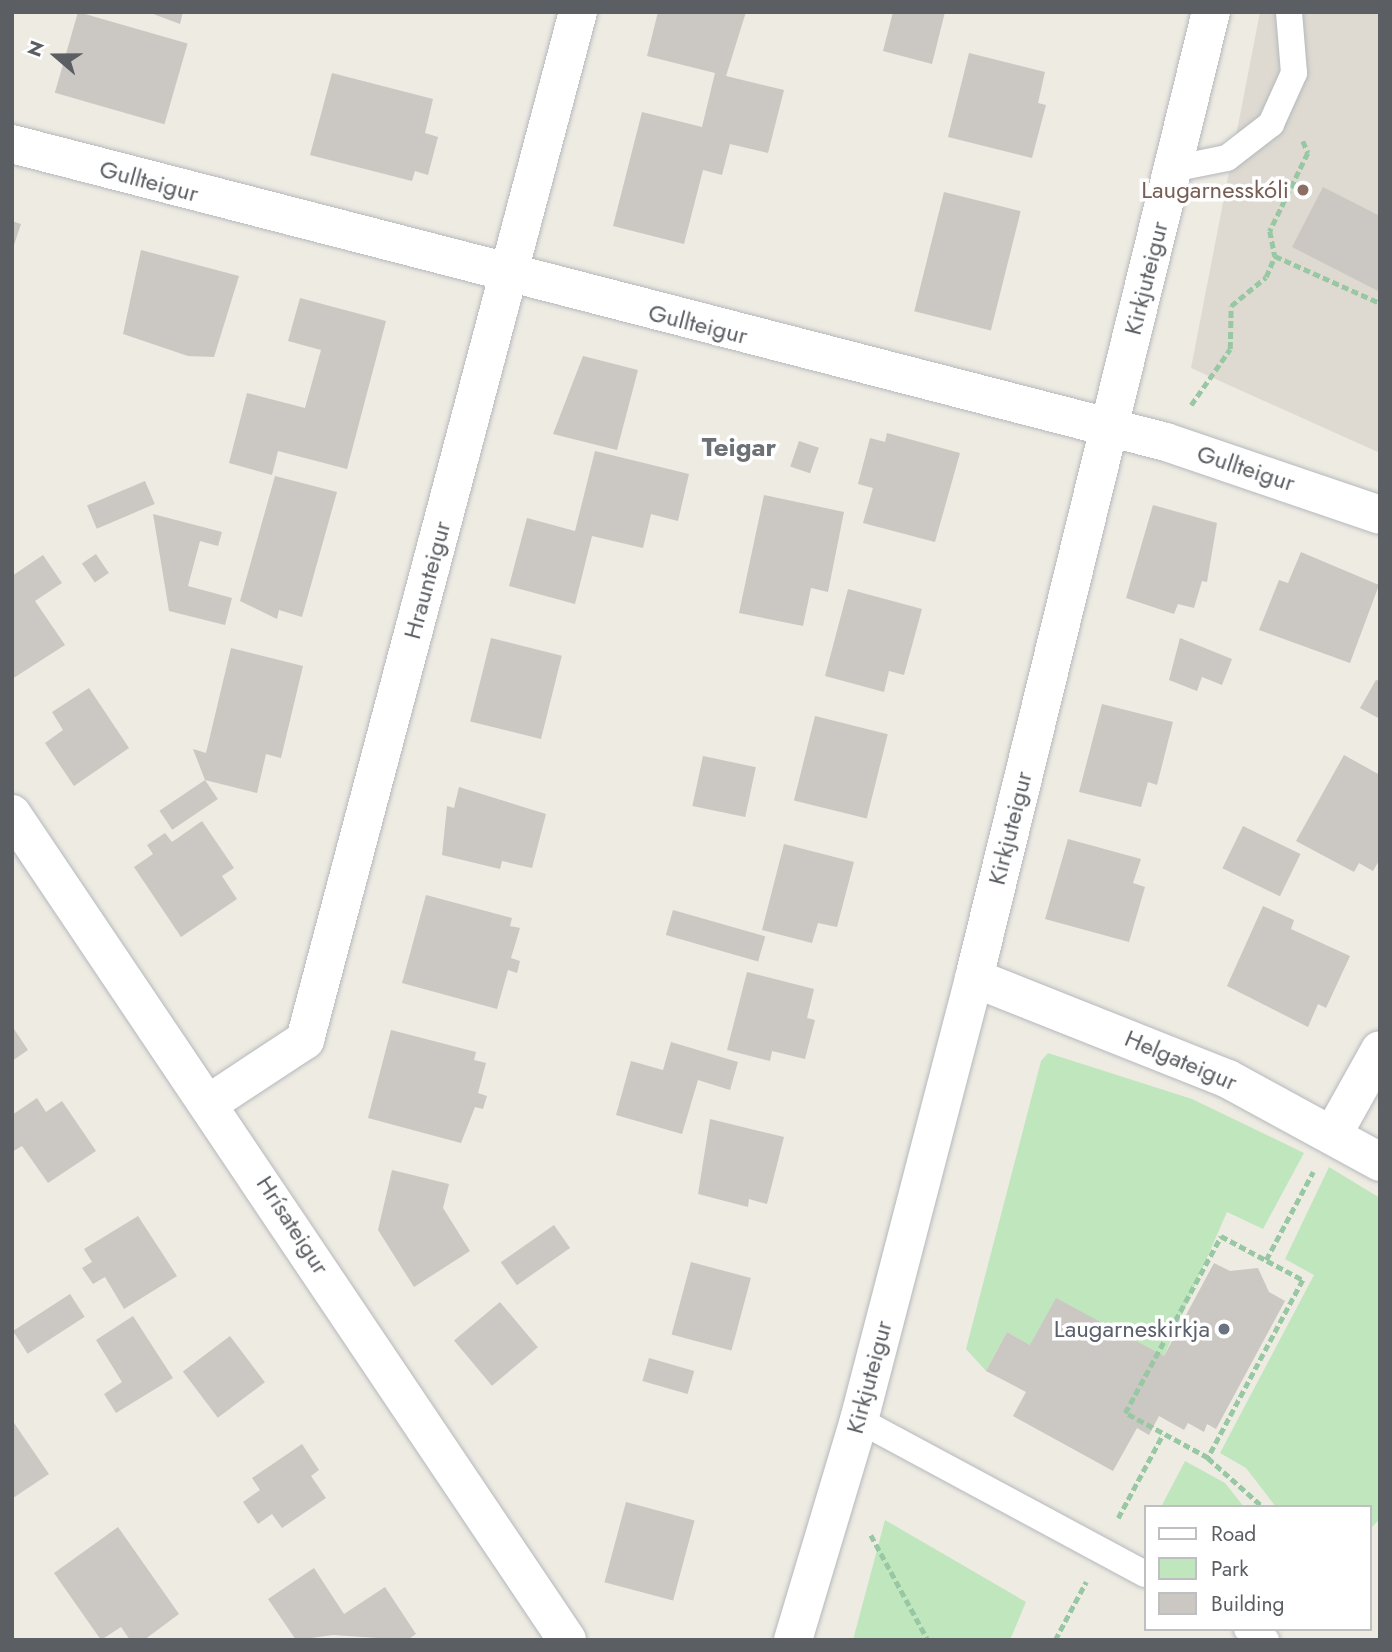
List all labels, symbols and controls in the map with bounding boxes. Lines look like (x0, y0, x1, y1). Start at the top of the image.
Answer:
north arrow (21, 21, 91, 91)
text: N (21, 37, 51, 60)
street label: Gullteigur (96, 154, 202, 208)
place label: Laugarnesskóli (1141, 176, 1289, 204)
marker: Laugarnesskóli (1295, 182, 1311, 198)
street label: Kirkjuteigur (1118, 218, 1174, 338)
street label: Gullteigur (645, 298, 751, 350)
district label: Teigar (702, 432, 776, 464)
street label: Gullteigur (1193, 439, 1299, 497)
street label: Hraunteigur (397, 518, 457, 642)
street label: Kirkjuteigur (982, 768, 1038, 888)
street label: Helgateigur (1121, 1023, 1241, 1097)
street label: Hrísateigur (250, 1170, 336, 1280)
place label: Laugarneskirkja (1054, 1315, 1210, 1343)
street label: Kirkjuteigur (840, 1317, 898, 1437)
marker: Laugarneskirkja (1216, 1321, 1232, 1337)
legend (1144, 1505, 1371, 1631)
text: Road (1211, 1519, 1256, 1549)
text: Park (1211, 1554, 1248, 1584)
text: Building (1211, 1589, 1284, 1619)

